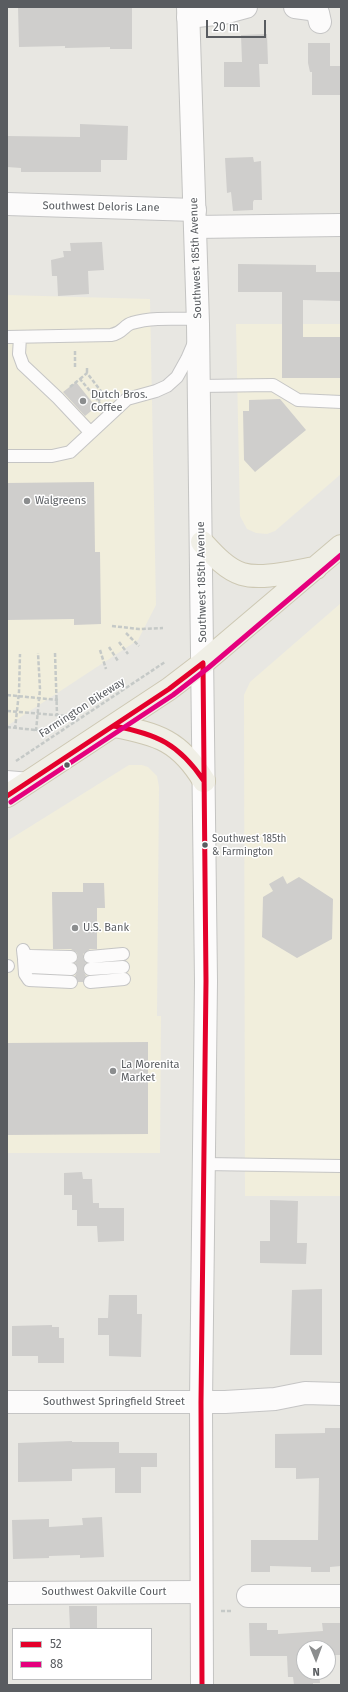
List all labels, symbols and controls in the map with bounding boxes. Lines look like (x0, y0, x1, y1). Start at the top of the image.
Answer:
scale bar (208, 12, 268, 38)
text: 20 m (213, 20, 239, 34)
street label: Southwest 185th Avenue (187, 197, 205, 319)
street label: Southwest Deloris Lane (42, 199, 160, 215)
place label: Dutch Bros. Coffee (91, 388, 148, 414)
marker: Dutch Bros. Coffee (78, 396, 88, 406)
place label: Walgreens (35, 494, 86, 508)
marker: Walgreens (22, 496, 32, 506)
street label: Southwest 185th Avenue (194, 521, 210, 643)
street label: Farmington Bikeway (37, 675, 127, 741)
unlabelled marker (62, 760, 72, 770)
place label: Southwest 185th & Farmington (212, 833, 286, 856)
marker: Southwest 185th & Farmington (200, 840, 210, 850)
place label: U.S. Bank (83, 921, 129, 935)
marker: U.S. Bank (70, 923, 80, 933)
place label: La Morenita Market (121, 1058, 180, 1084)
marker: La Morenita Market (108, 1066, 118, 1076)
street label: Southwest Springfield Street (43, 1395, 185, 1409)
street label: Southwest Oakville Court (41, 1585, 167, 1599)
legend (12, 1628, 152, 1680)
text: 52 (50, 1637, 62, 1651)
north arrow (296, 1640, 336, 1680)
text: 88 (50, 1657, 63, 1671)
text: N (312, 1665, 320, 1678)

